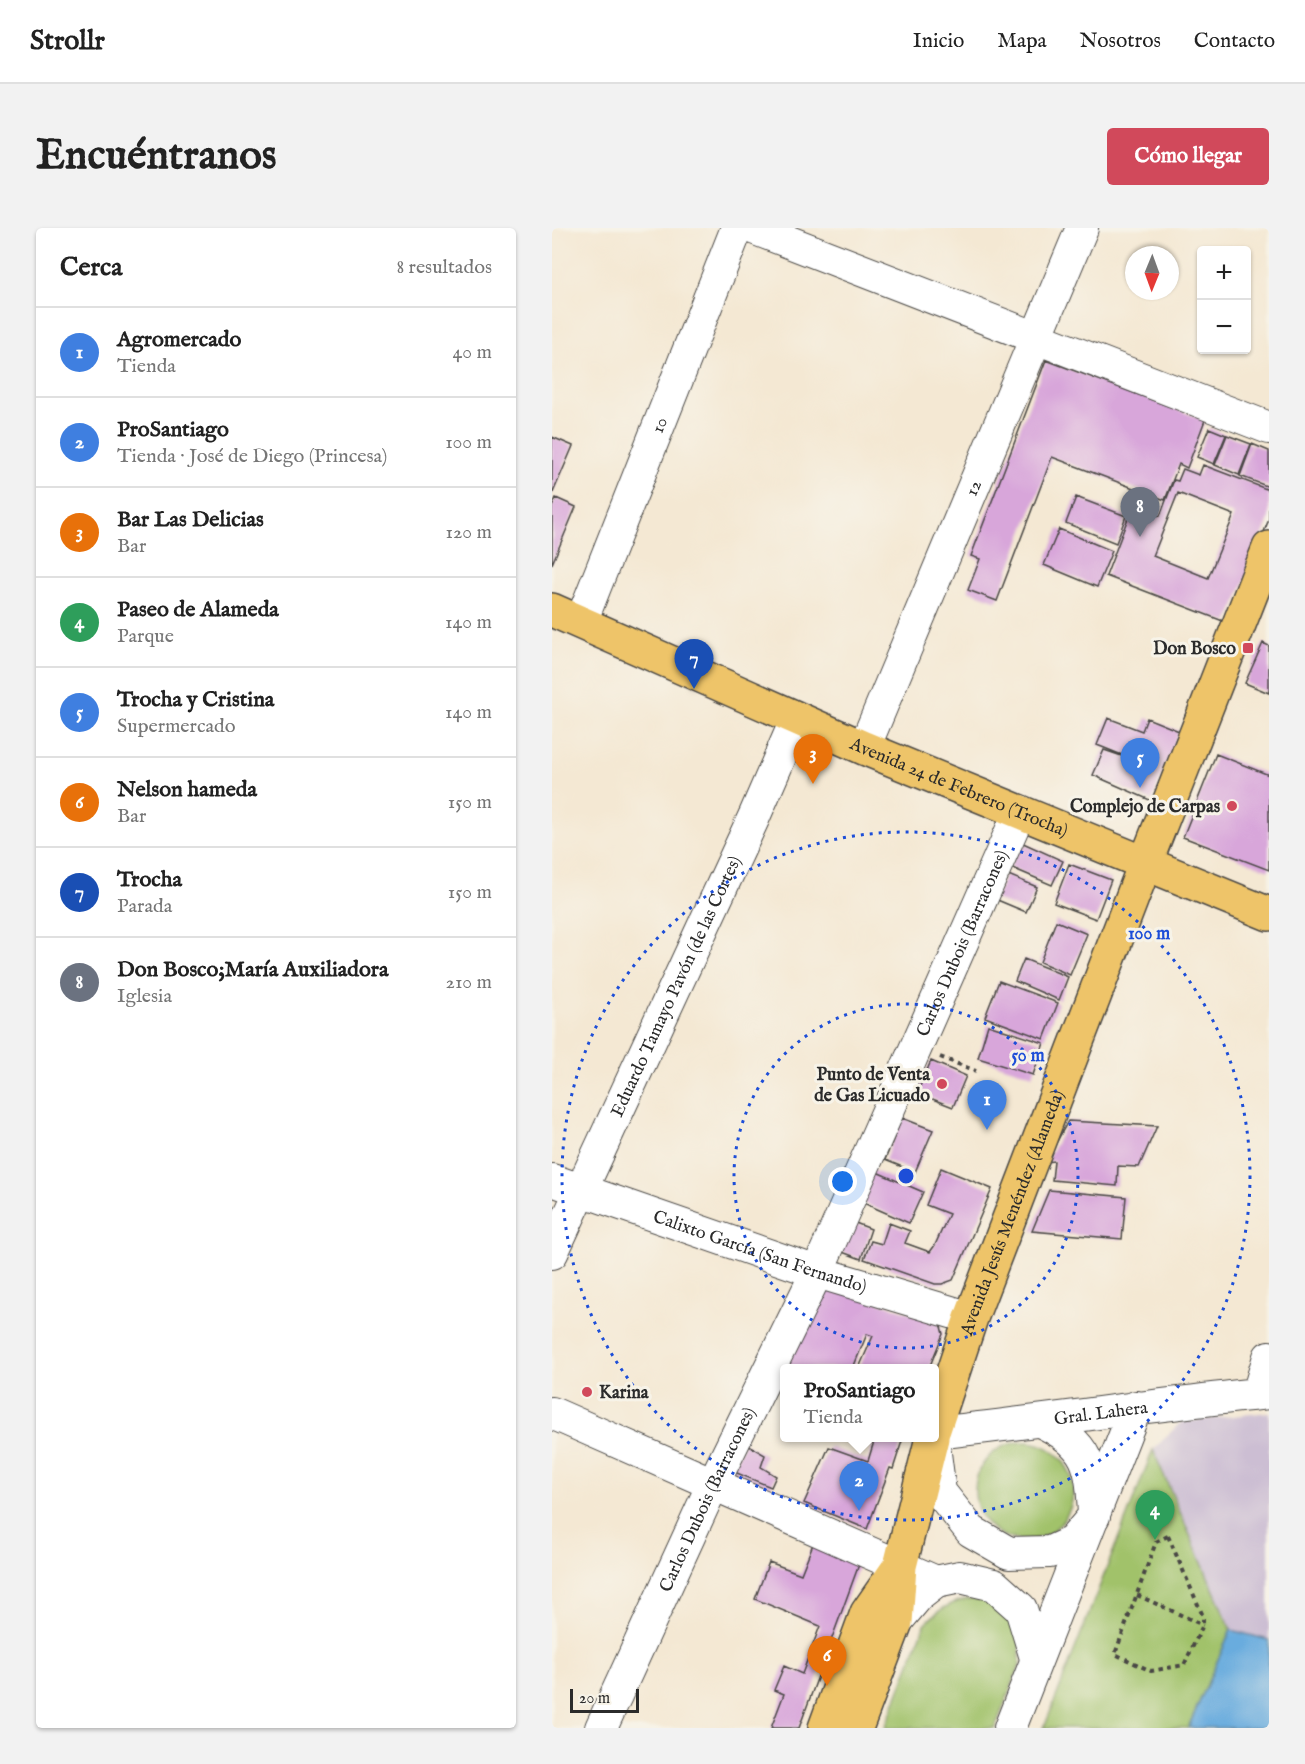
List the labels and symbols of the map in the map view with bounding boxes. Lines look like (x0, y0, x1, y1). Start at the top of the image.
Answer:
north arrow (1125, 246, 1179, 300)
street label: 10 (647, 414, 674, 437)
street label: 12 (961, 477, 988, 500)
pin: 8 (1120, 488, 1160, 537)
place label: Don Bosco (1153, 638, 1236, 661)
pin: 7 (674, 640, 714, 689)
marker: Don Bosco (1241, 641, 1255, 655)
street label: Avenida 24 de Febrero (Trocha) (845, 733, 1071, 843)
pin: 3 (794, 734, 832, 784)
pin: 5 (1120, 738, 1160, 788)
place label: Complejo de Carpas (1070, 796, 1221, 819)
marker: Complejo de Carpas (1225, 799, 1239, 813)
street label: Carlos Dubois (Barracones) (912, 847, 1014, 1041)
street label: Eduardo Tamayo Pavón (de las Cortes) (607, 853, 747, 1121)
text: 100 m (1128, 923, 1170, 946)
text: 50 m (1011, 1045, 1045, 1068)
place label: Punto de Venta de Gas Licuado (814, 1064, 931, 1108)
marker: Punto de Venta de Gas Licuado (935, 1077, 949, 1091)
pin: 1 (968, 1080, 1006, 1130)
street label: Avenida Jesús Menéndez (Alameda) (956, 1087, 1070, 1340)
centre of rings (896, 1166, 916, 1186)
your location (828, 1167, 857, 1196)
street label: Calixto García (San Fernando) (650, 1206, 869, 1299)
place label: Karina (599, 1382, 650, 1405)
marker: Karina (580, 1385, 594, 1399)
street label: Gral. Lahera (1053, 1397, 1149, 1432)
street label: Carlos Dubois (Barracones) (655, 1404, 762, 1596)
pin: 2 (840, 1462, 878, 1511)
pin: 4 (1136, 1490, 1174, 1540)
pin: 6 (808, 1636, 846, 1686)
scale bar (570, 1686, 639, 1714)

